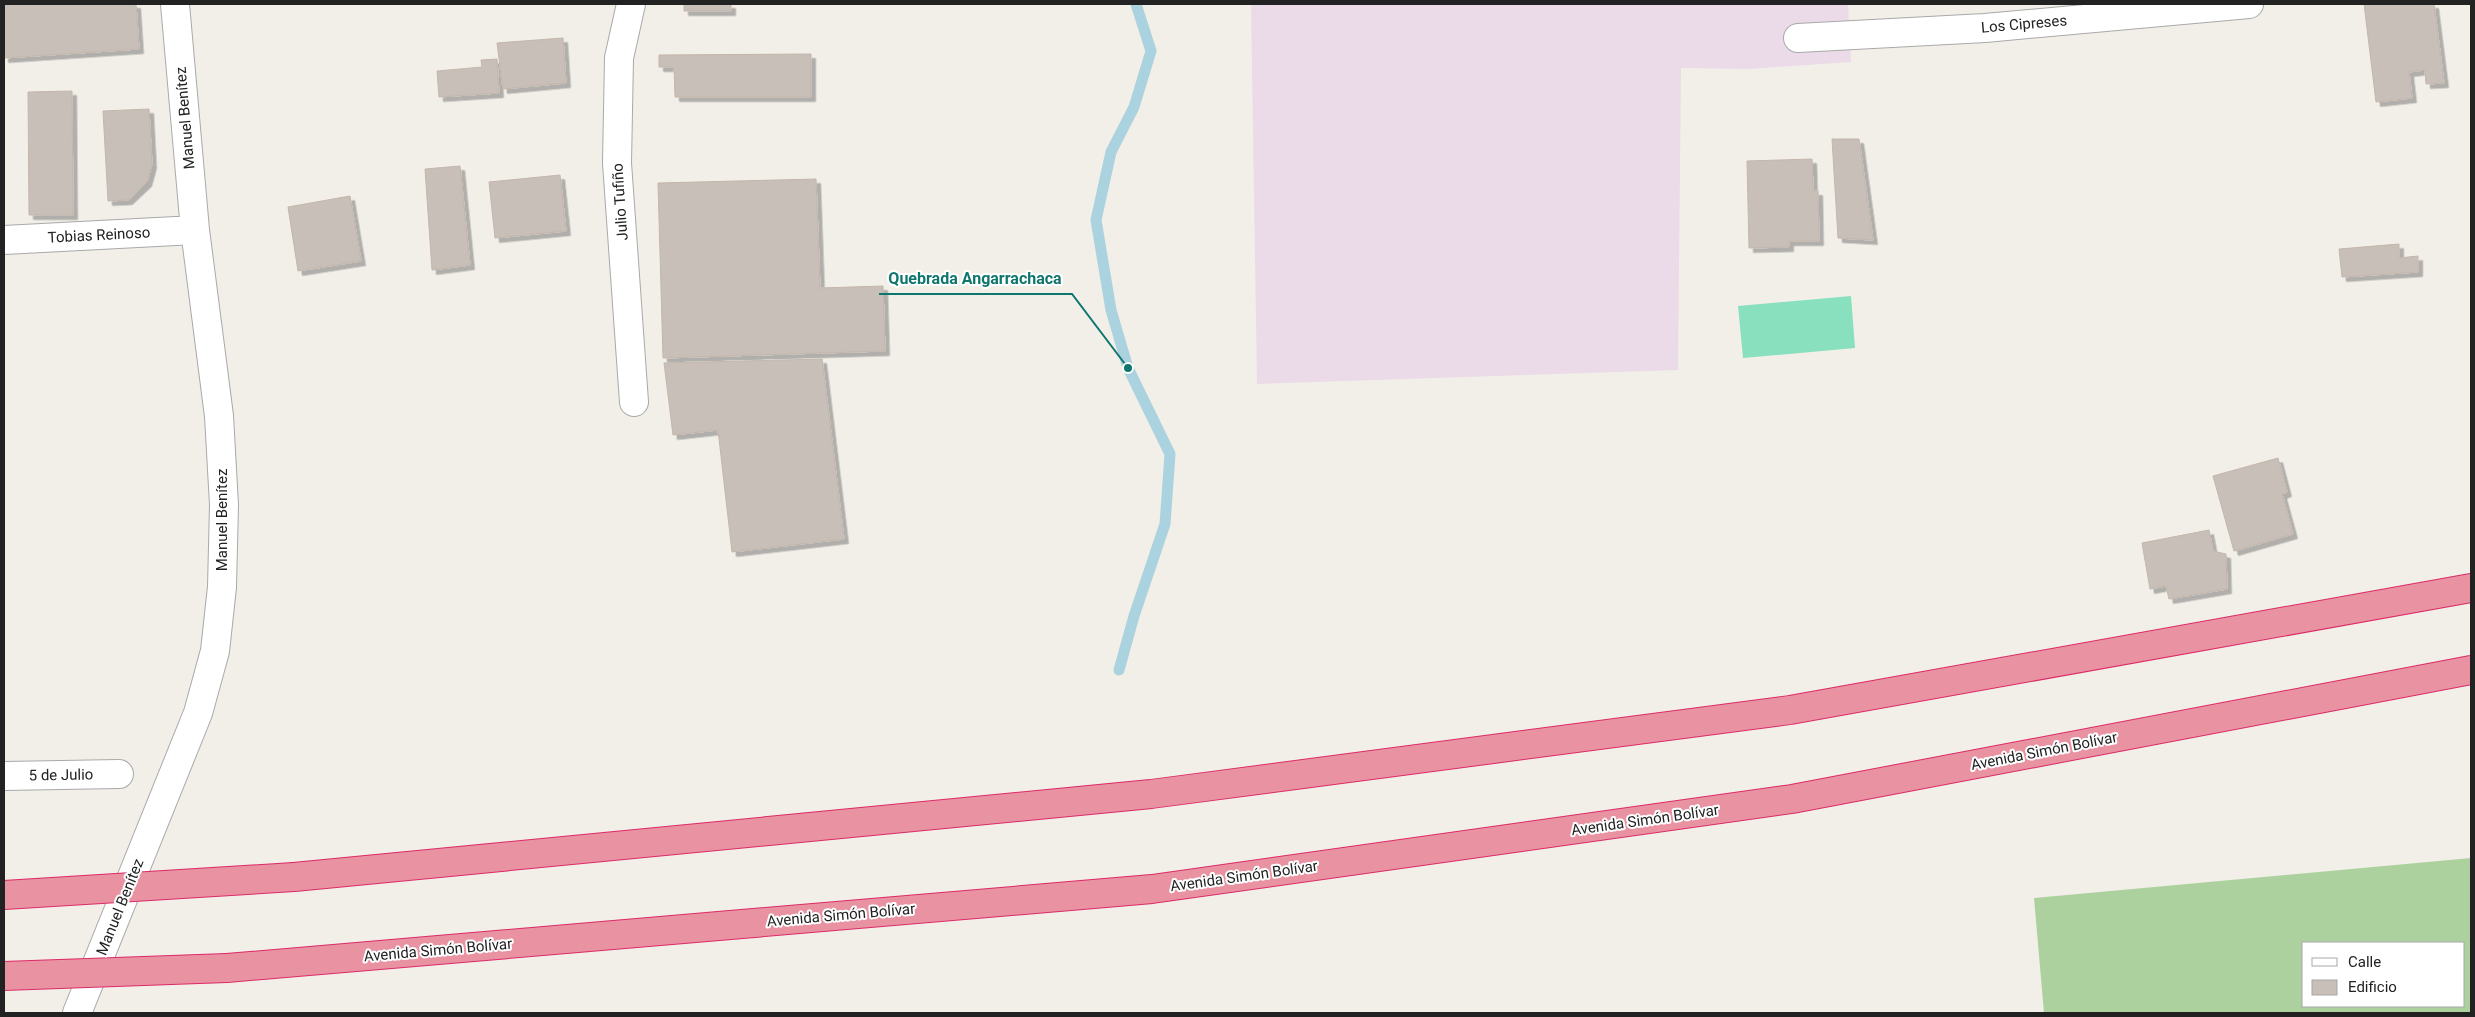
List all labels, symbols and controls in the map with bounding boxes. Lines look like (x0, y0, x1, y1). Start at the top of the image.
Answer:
street label: Los Cipreses (1980, 11, 2068, 37)
street label: Manuel Benítez (172, 66, 198, 170)
street label: Julio Tufiño (608, 163, 632, 241)
street label: Tobias Reinoso (47, 223, 151, 247)
callout: Quebrada Angarrachaca (879, 263, 1072, 294)
text: Quebrada Angarrachaca (888, 269, 1062, 288)
street label: Manuel Benítez (213, 469, 231, 571)
street label: Avenida Simón Bolívar (1969, 728, 2119, 774)
street label: 5 de Julio (29, 765, 93, 785)
street label: Avenida Simón Bolívar (1570, 801, 1720, 839)
street label: Manuel Benítez (92, 856, 148, 958)
street label: Avenida Simón Bolívar (1169, 857, 1319, 895)
street label: Avenida Simón Bolívar (766, 900, 916, 930)
street label: Avenida Simón Bolívar (363, 935, 513, 965)
legend (2302, 942, 2465, 1007)
text: Calle (2348, 953, 2381, 971)
text: Edificio (2348, 978, 2397, 996)

